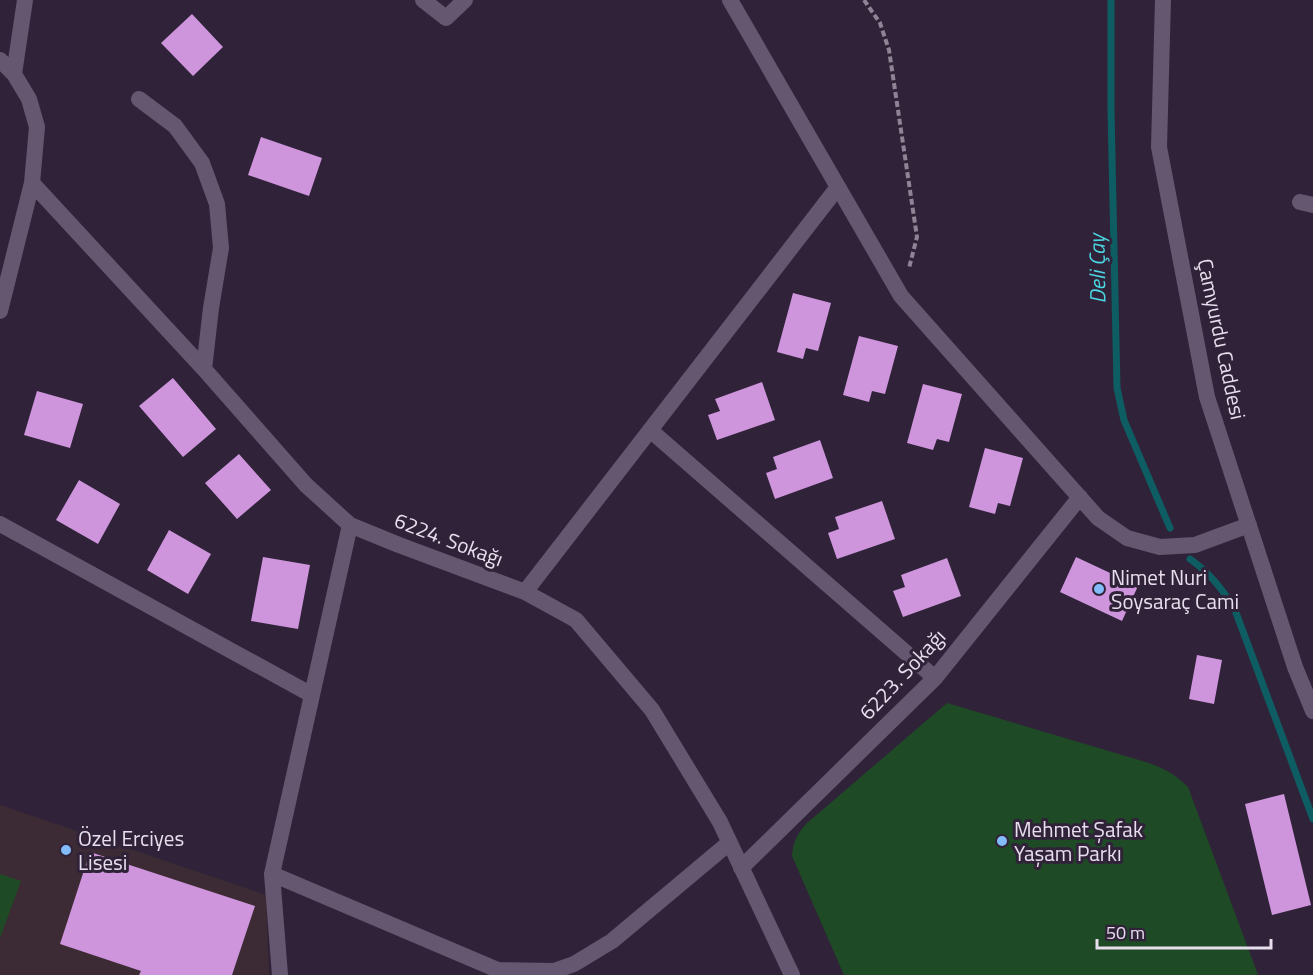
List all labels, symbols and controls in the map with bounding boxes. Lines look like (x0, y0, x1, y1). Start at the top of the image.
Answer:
water label: Deli Çay (1079, 231, 1115, 304)
street label: Çamyurdu Caddesi (1189, 256, 1255, 422)
street label: 6224. Sokağı (390, 504, 508, 574)
place label: Nimet Nuri Soysaraç Cami (1111, 561, 1239, 617)
marker: Nimet Nuri Soysaraç Cami (1092, 582, 1106, 596)
street label: 6223. Sokağı (851, 621, 953, 727)
place label: Mehmet Şafak Yaşam Parkı (1014, 813, 1143, 869)
place label: Özel Erciyes Lisesi (78, 822, 184, 878)
marker: Mehmet Şafak Yaşam Parkı (995, 834, 1009, 848)
marker: Özel Erciyes Lisesi (59, 843, 73, 857)
scale bar (1097, 912, 1271, 950)
text: 50 m (1106, 919, 1145, 946)

